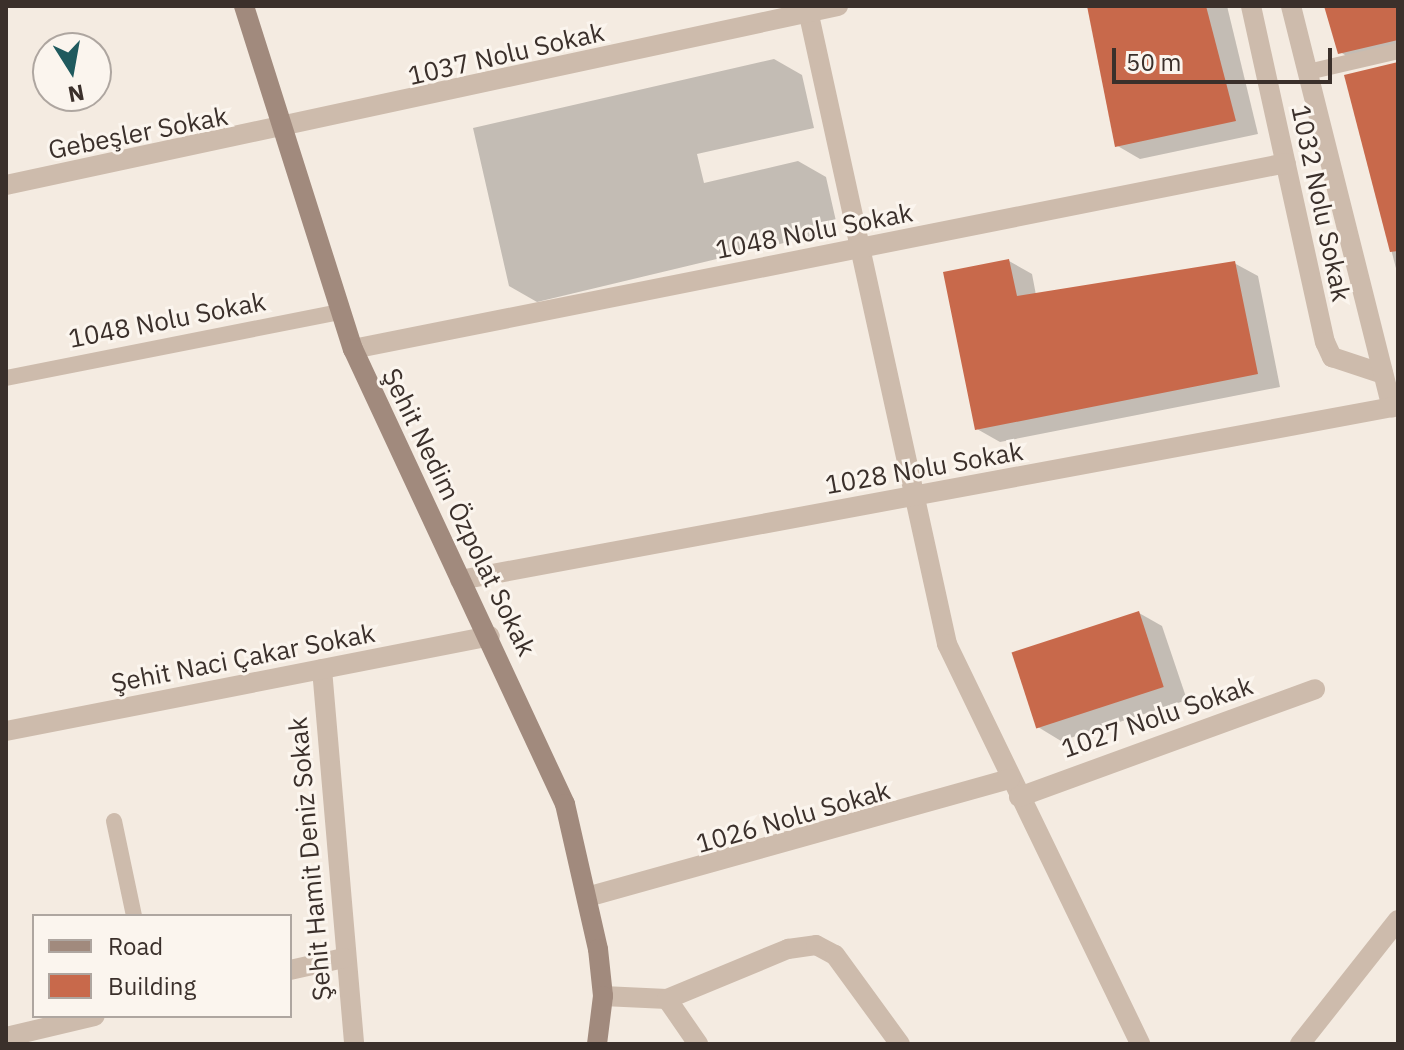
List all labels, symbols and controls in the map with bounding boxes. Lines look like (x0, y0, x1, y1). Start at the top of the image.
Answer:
street label: 1037 Nolu Sokak (405, 16, 607, 92)
north arrow (32, 32, 112, 112)
scale bar (1116, 32, 1336, 82)
text: 50 m (1126, 46, 1181, 78)
text: N (66, 78, 87, 110)
street label: Gebeşler Sokak (46, 100, 230, 166)
street label: 1032 Nolu Sokak (1285, 102, 1357, 304)
street label: 1048 Nolu Sokak (713, 197, 915, 265)
street label: 1048 Nolu Sokak (66, 286, 268, 354)
street label: Şehit Nedim Özpolat Sokak (376, 363, 542, 661)
street label: 1028 Nolu Sokak (823, 435, 1025, 501)
street label: Şehit Naci Çakar Sokak (109, 617, 377, 699)
street label: 1027 Nolu Sokak (1057, 670, 1257, 764)
street label: Şehit Hamit Deniz Sokak (282, 716, 338, 1002)
street label: 1026 Nolu Sokak (692, 774, 894, 860)
legend (32, 914, 292, 1018)
text: Road (108, 930, 163, 962)
text: Building (108, 970, 196, 1002)

